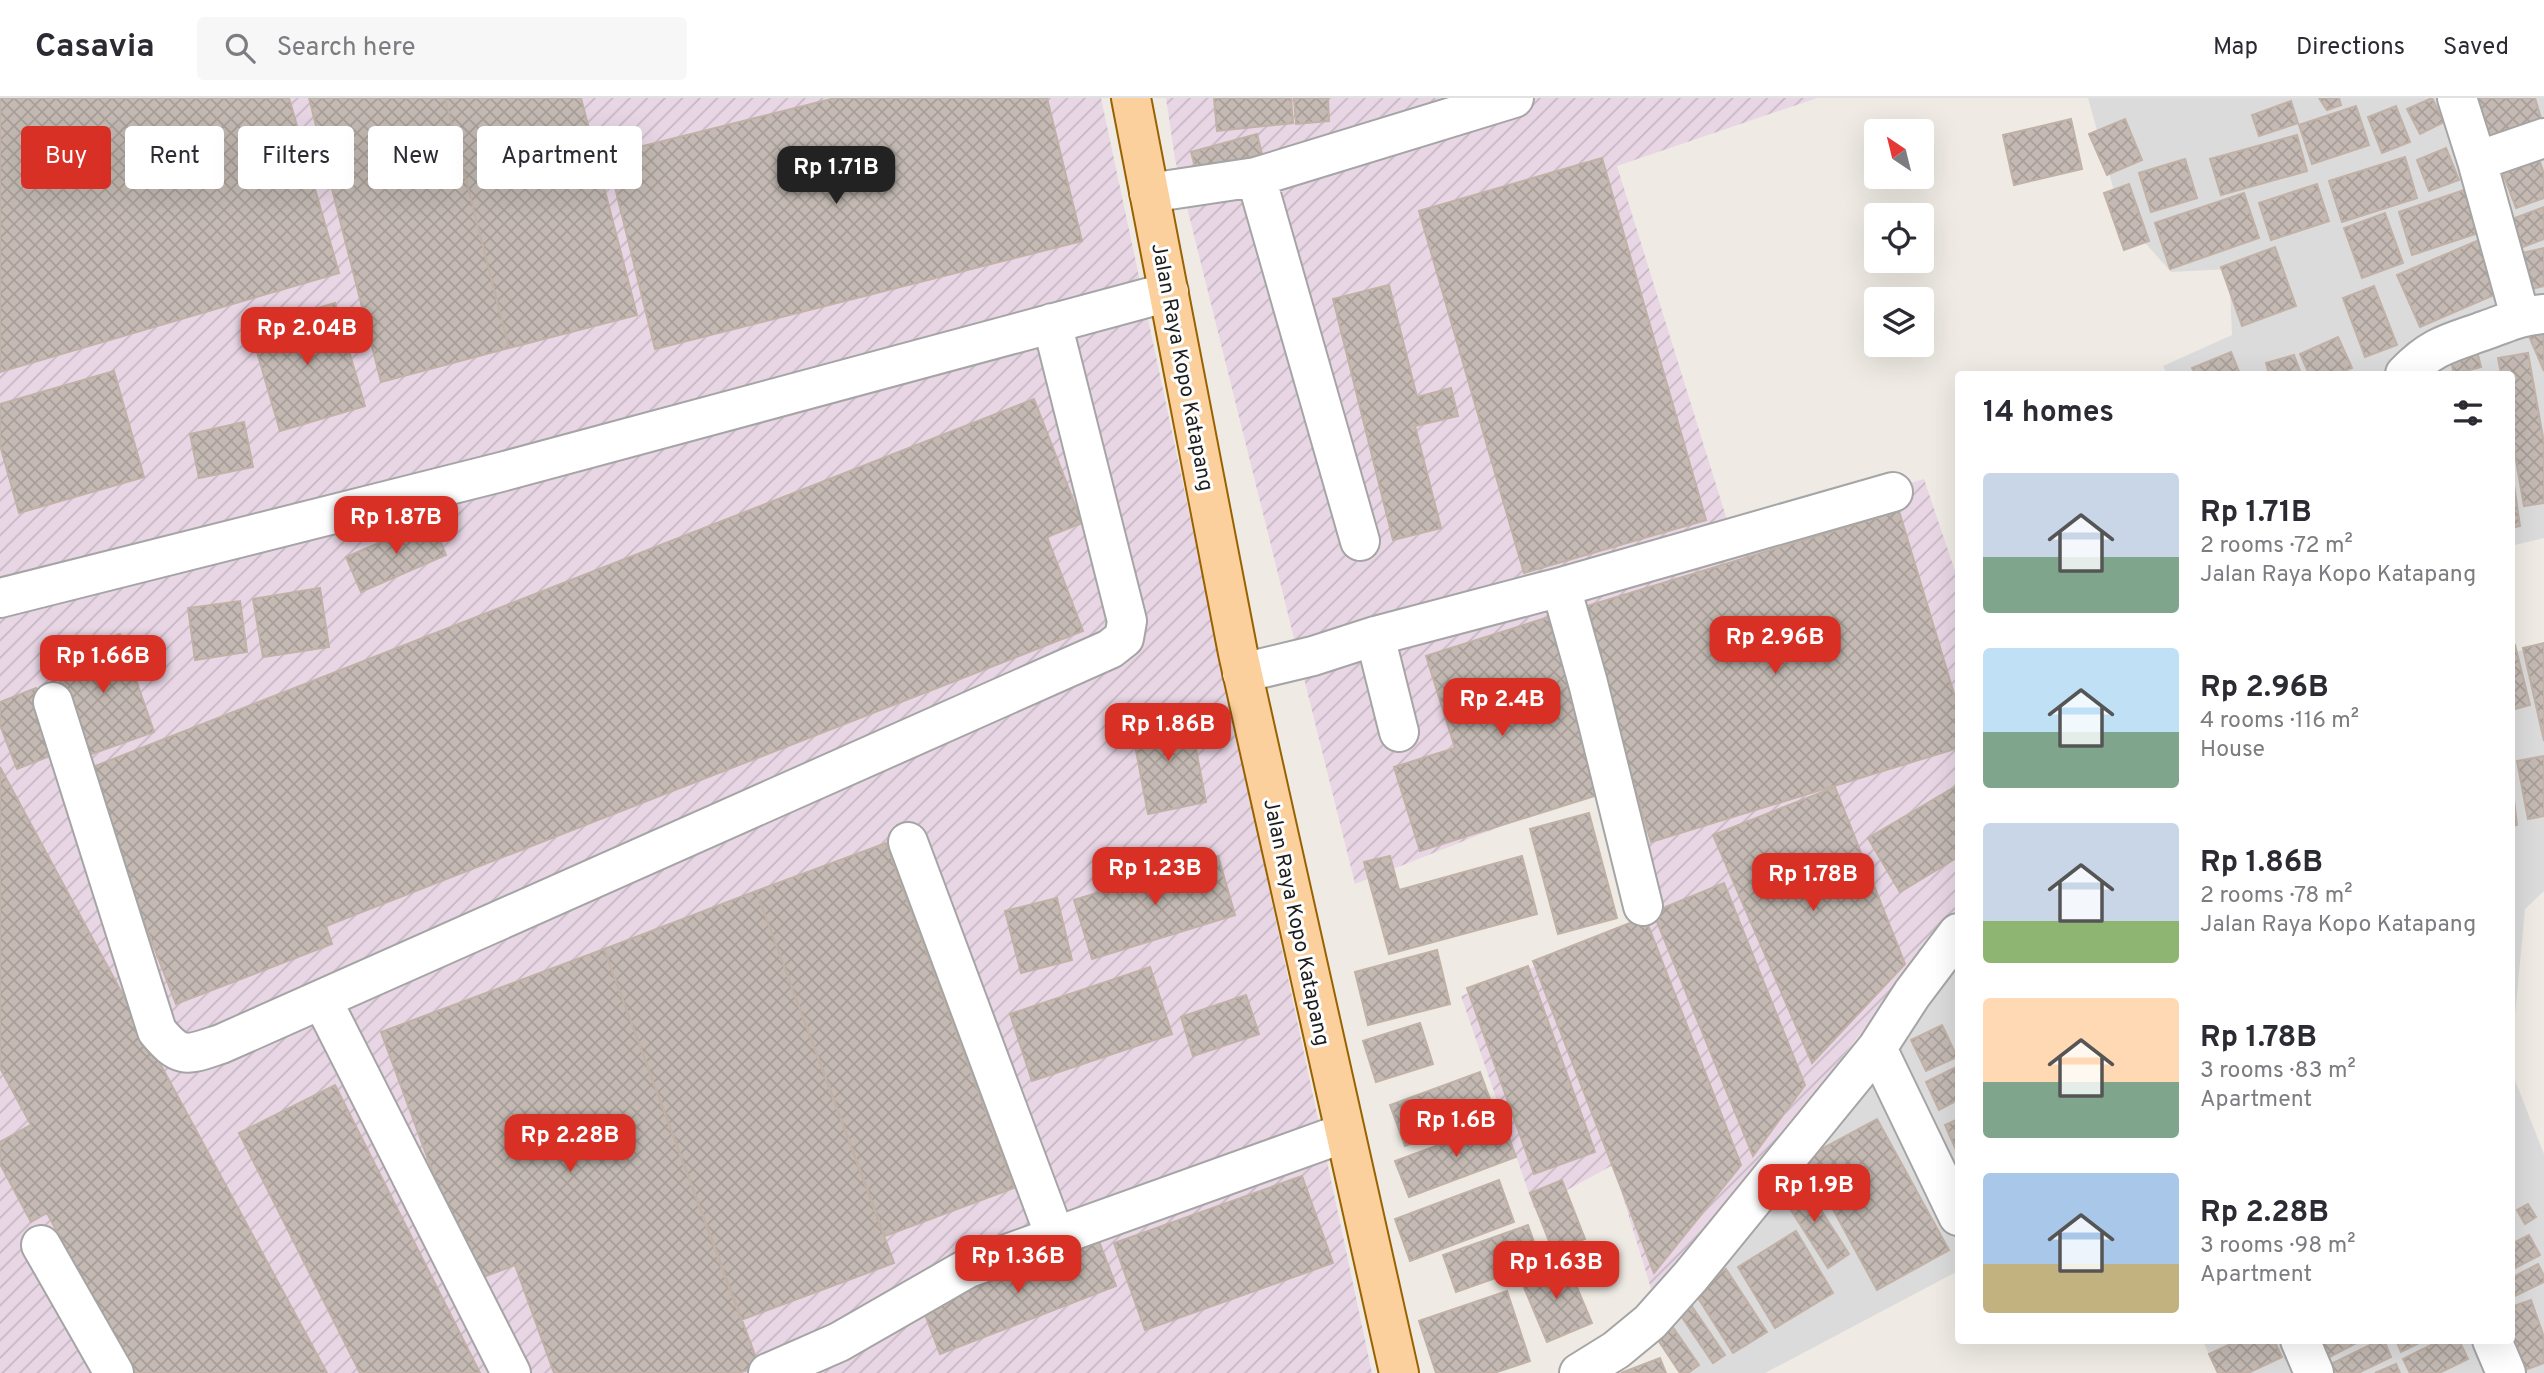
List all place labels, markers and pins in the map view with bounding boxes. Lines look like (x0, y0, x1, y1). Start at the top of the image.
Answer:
pin: Rp 1.71B (764, 146, 908, 206)
pin: Rp 2.04B (235, 308, 379, 367)
pin: Rp 1.87B (324, 496, 468, 556)
pin: Rp 2.96B (1703, 616, 1847, 676)
pin: Rp 1.66B (31, 636, 175, 695)
pin: Rp 2.4B (1437, 678, 1567, 738)
pin: Rp 1.86B (1096, 704, 1240, 763)
pin: Rp 1.23B (1083, 848, 1227, 907)
pin: Rp 1.78B (1741, 854, 1885, 913)
pin: Rp 1.6B (1391, 1100, 1521, 1159)
pin: Rp 2.28B (498, 1114, 642, 1174)
pin: Rp 1.9B (1749, 1164, 1879, 1224)
pin: Rp 1.36B (946, 1236, 1090, 1295)
pin: Rp 1.63B (1484, 1242, 1628, 1301)

